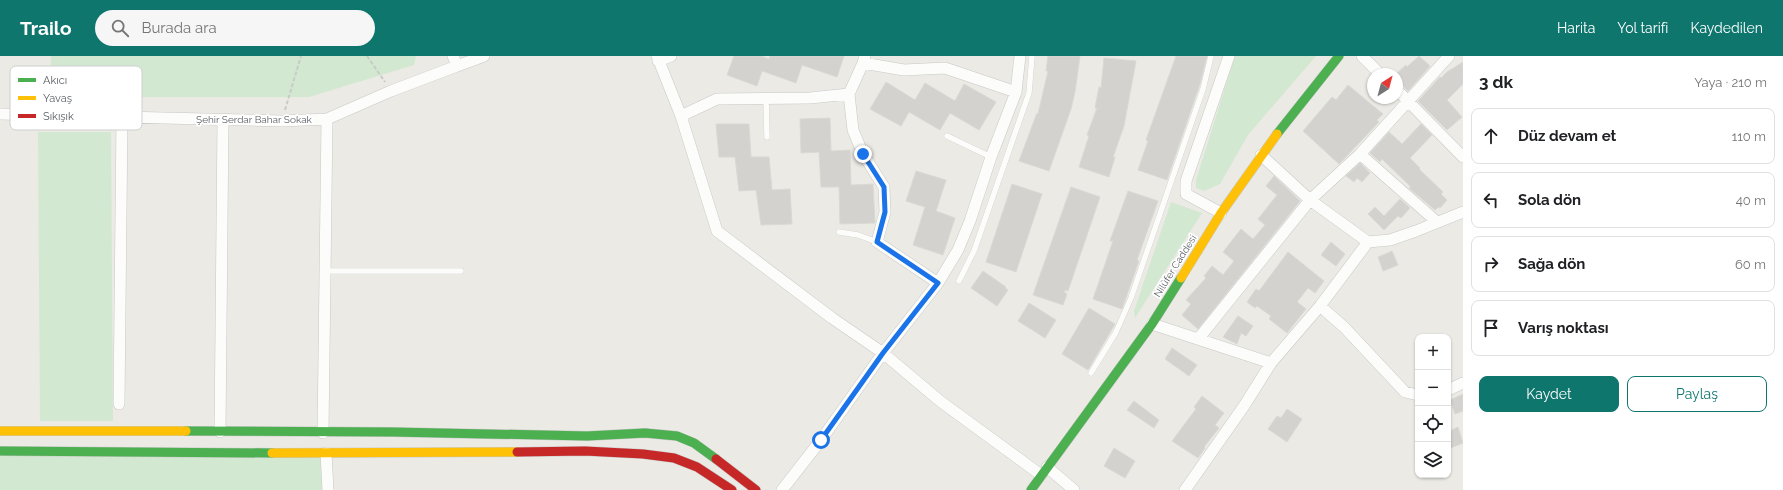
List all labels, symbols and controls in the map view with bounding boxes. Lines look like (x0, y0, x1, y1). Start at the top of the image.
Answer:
search box (95, 10, 375, 46)
text: Trailo (20, 17, 71, 39)
icon: search (109, 17, 131, 39)
text: Burada ara (141, 19, 217, 37)
text: Harita (1557, 20, 1595, 36)
text: Yol tarifi (1617, 20, 1668, 36)
text: Kaydedilen (1690, 20, 1763, 36)
legend (10, 66, 142, 130)
north arrow (1367, 68, 1403, 104)
text: 3 dk (1479, 72, 1513, 92)
text: Akıcı (43, 74, 67, 87)
text: Yaya · 210 m (1694, 75, 1767, 90)
text: Yavaş (43, 92, 72, 105)
text: Sıkışık (43, 110, 74, 123)
street label: Şehir Serdar Bahar Sokak (196, 114, 313, 125)
icon: ahead (1480, 125, 1502, 147)
text: Düz devam et (1518, 127, 1616, 145)
text: 110 m (1732, 129, 1766, 144)
route end (854, 145, 872, 163)
icon: left (1480, 189, 1502, 211)
text: Sola dön (1518, 191, 1581, 209)
text: 40 m (1736, 193, 1766, 208)
street label: Nilüfer Caddesi (1152, 233, 1198, 299)
icon: right (1480, 253, 1502, 275)
text: Sağa dön (1518, 255, 1585, 273)
text: 60 m (1735, 257, 1766, 272)
icon: arrive (1480, 317, 1502, 339)
text: Varış noktası (1518, 319, 1609, 337)
map controls (1415, 334, 1451, 478)
button: + (1415, 334, 1451, 370)
button: − (1415, 370, 1451, 406)
button: Kaydet (1479, 376, 1619, 412)
button: Paylaş (1627, 376, 1767, 412)
button: locate (1415, 406, 1451, 442)
route start (812, 431, 830, 449)
button: layers (1415, 442, 1451, 478)

